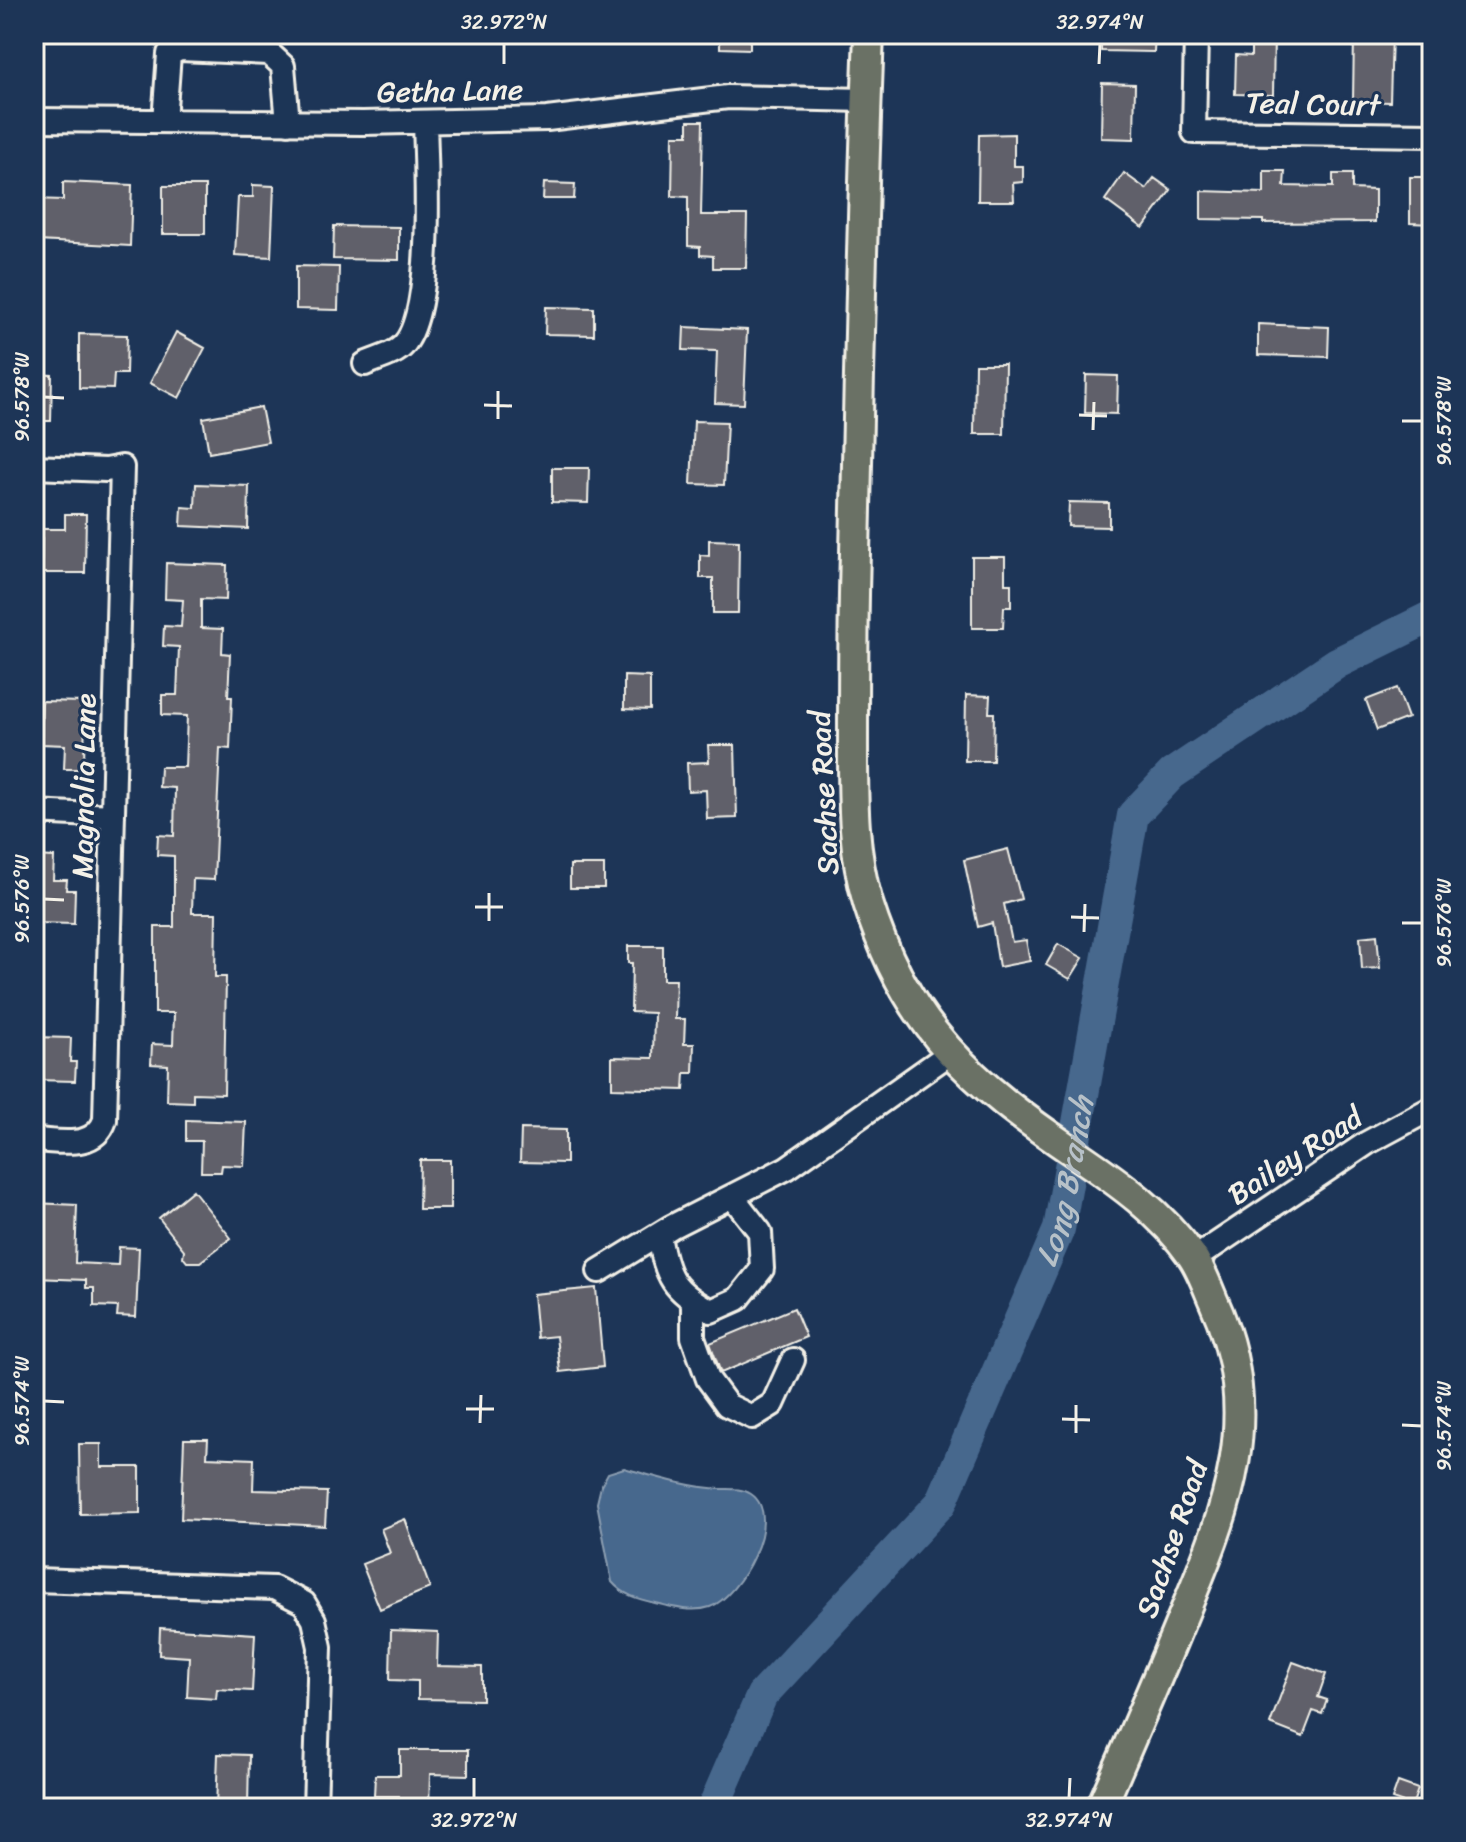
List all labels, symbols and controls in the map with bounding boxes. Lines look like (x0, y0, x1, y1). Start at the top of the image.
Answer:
text: 32.972°N (461, 5, 547, 40)
text: 32.974°N (1056, 5, 1144, 40)
street label: Getha Lane (376, 63, 524, 119)
street label: Teal Court (1245, 76, 1383, 132)
text: 96.578°W (5, 352, 40, 442)
text: 96.578°W (1427, 376, 1462, 466)
street label: Magnolia Lane (55, 693, 113, 879)
street label: Sachse Road (793, 707, 855, 876)
text: 96.576°W (5, 854, 40, 943)
text: 96.576°W (1427, 878, 1462, 967)
water label: Long Branch (1018, 1089, 1112, 1276)
street label: Bailey Road (1216, 1091, 1376, 1220)
text: 96.574°W (5, 1356, 40, 1446)
text: 96.574°W (1427, 1381, 1462, 1471)
street label: Sachse Road (1120, 1451, 1225, 1625)
text: 32.972°N (431, 1803, 517, 1838)
text: 32.974°N (1025, 1803, 1113, 1838)

